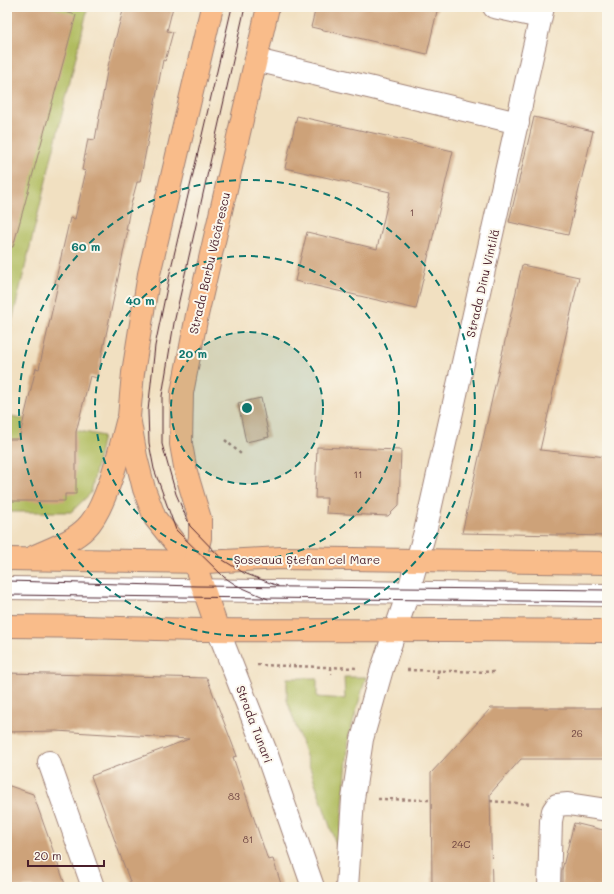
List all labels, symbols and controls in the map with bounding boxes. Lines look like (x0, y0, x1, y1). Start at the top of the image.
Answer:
street label: Strada Barbu Văcărescu (185, 190, 233, 336)
house number: 1 (410, 205, 414, 219)
street label: Strada Dinu Vintilă (462, 227, 502, 339)
text: 60 m (72, 238, 100, 254)
text: 40 m (125, 292, 155, 308)
text: 20 m (179, 345, 207, 361)
centre of rings (240, 401, 254, 415)
house number: 11 (354, 467, 362, 481)
street label: Șoseaua Ștefan cel Mare (234, 551, 380, 568)
street label: Strada Tunari (233, 683, 277, 765)
house number: 26 (571, 726, 583, 740)
house number: 83 (228, 789, 240, 803)
house number: 81 (243, 832, 253, 846)
house number: 24C (452, 837, 470, 851)
scale bar (28, 842, 104, 868)
text: 20 m (34, 847, 62, 863)

